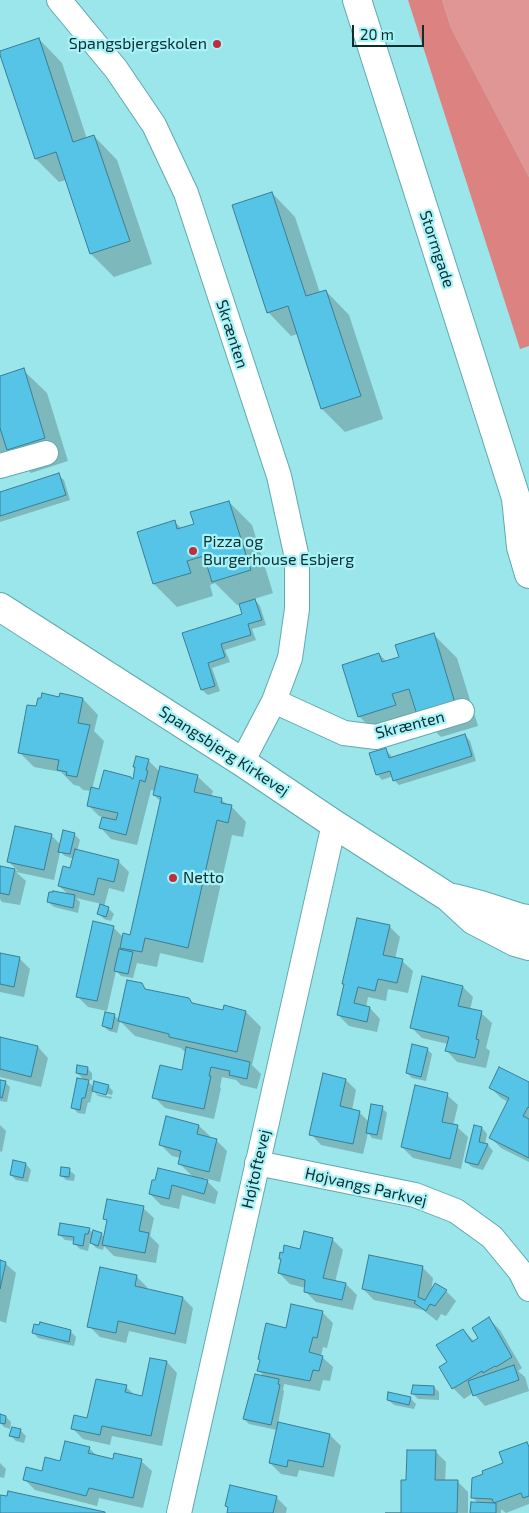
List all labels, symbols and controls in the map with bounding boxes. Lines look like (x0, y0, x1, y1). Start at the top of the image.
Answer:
scale bar (354, 15, 426, 47)
text: 20 m (360, 25, 394, 43)
place label: Spangsbjergskolen (69, 34, 207, 54)
marker: Spangsbjergskolen (211, 38, 223, 50)
street label: Stormgade (416, 208, 458, 290)
street label: Skrænten (212, 297, 252, 371)
place label: Pizza og Burgerhouse Esbjerg (203, 532, 354, 570)
marker: Pizza og Burgerhouse Esbjerg (187, 545, 199, 557)
street label: Spangsbjerg Kirkevej (155, 702, 293, 800)
street label: Skrænten (373, 707, 447, 743)
place label: Netto (183, 868, 224, 888)
marker: Netto (167, 872, 179, 884)
street label: Højtoftevej (238, 1128, 274, 1210)
street label: Højvangs Parkvej (303, 1164, 429, 1210)

